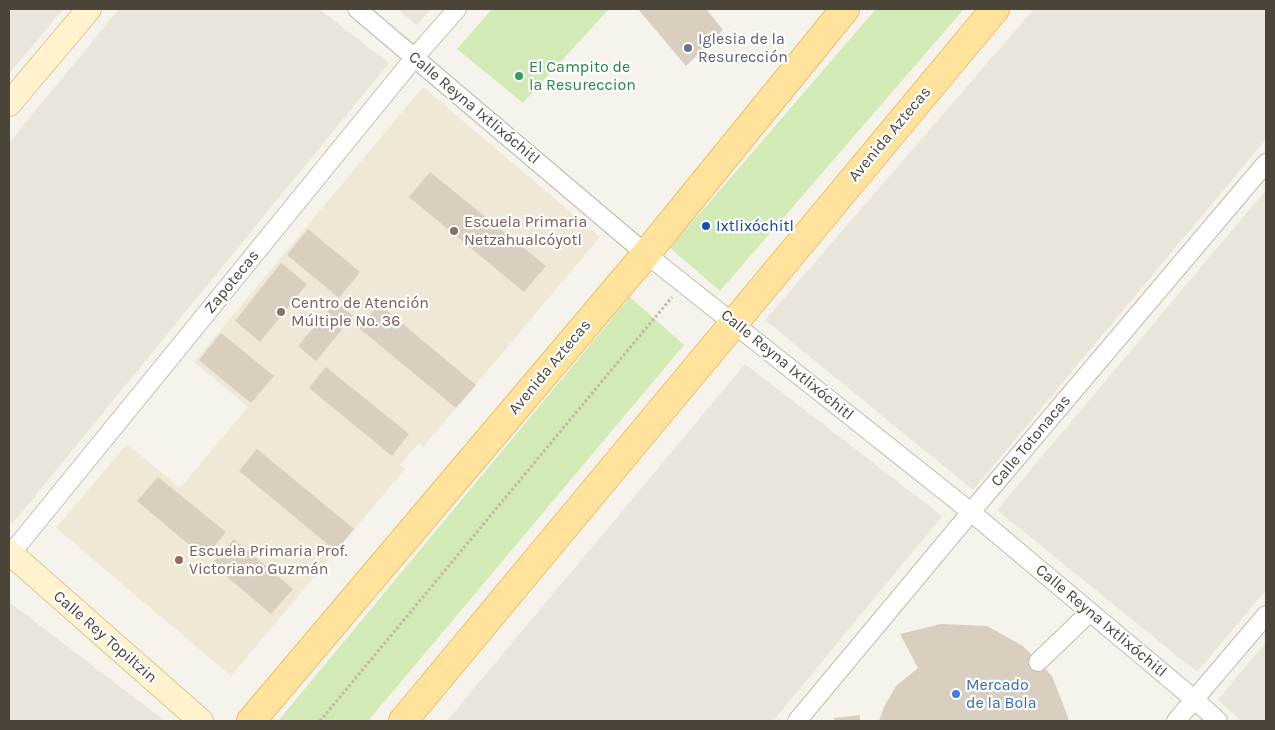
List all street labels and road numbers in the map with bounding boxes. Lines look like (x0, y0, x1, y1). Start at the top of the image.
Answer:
street label: Calle Reyna Ixtlixóchitl (404, 48, 544, 168)
street label: Avenida Aztecas (845, 83, 935, 185)
street label: Zapotecas (201, 246, 263, 318)
street label: Calle Reyna Ixtlixóchitl (717, 306, 857, 424)
street label: Avenida Aztecas (505, 316, 595, 418)
street label: Calle Totonacas (987, 391, 1075, 491)
street label: Calle Reyna Ixtlixóchitl (1031, 561, 1171, 681)
street label: Calle Rey Topiltzin (49, 587, 161, 687)

